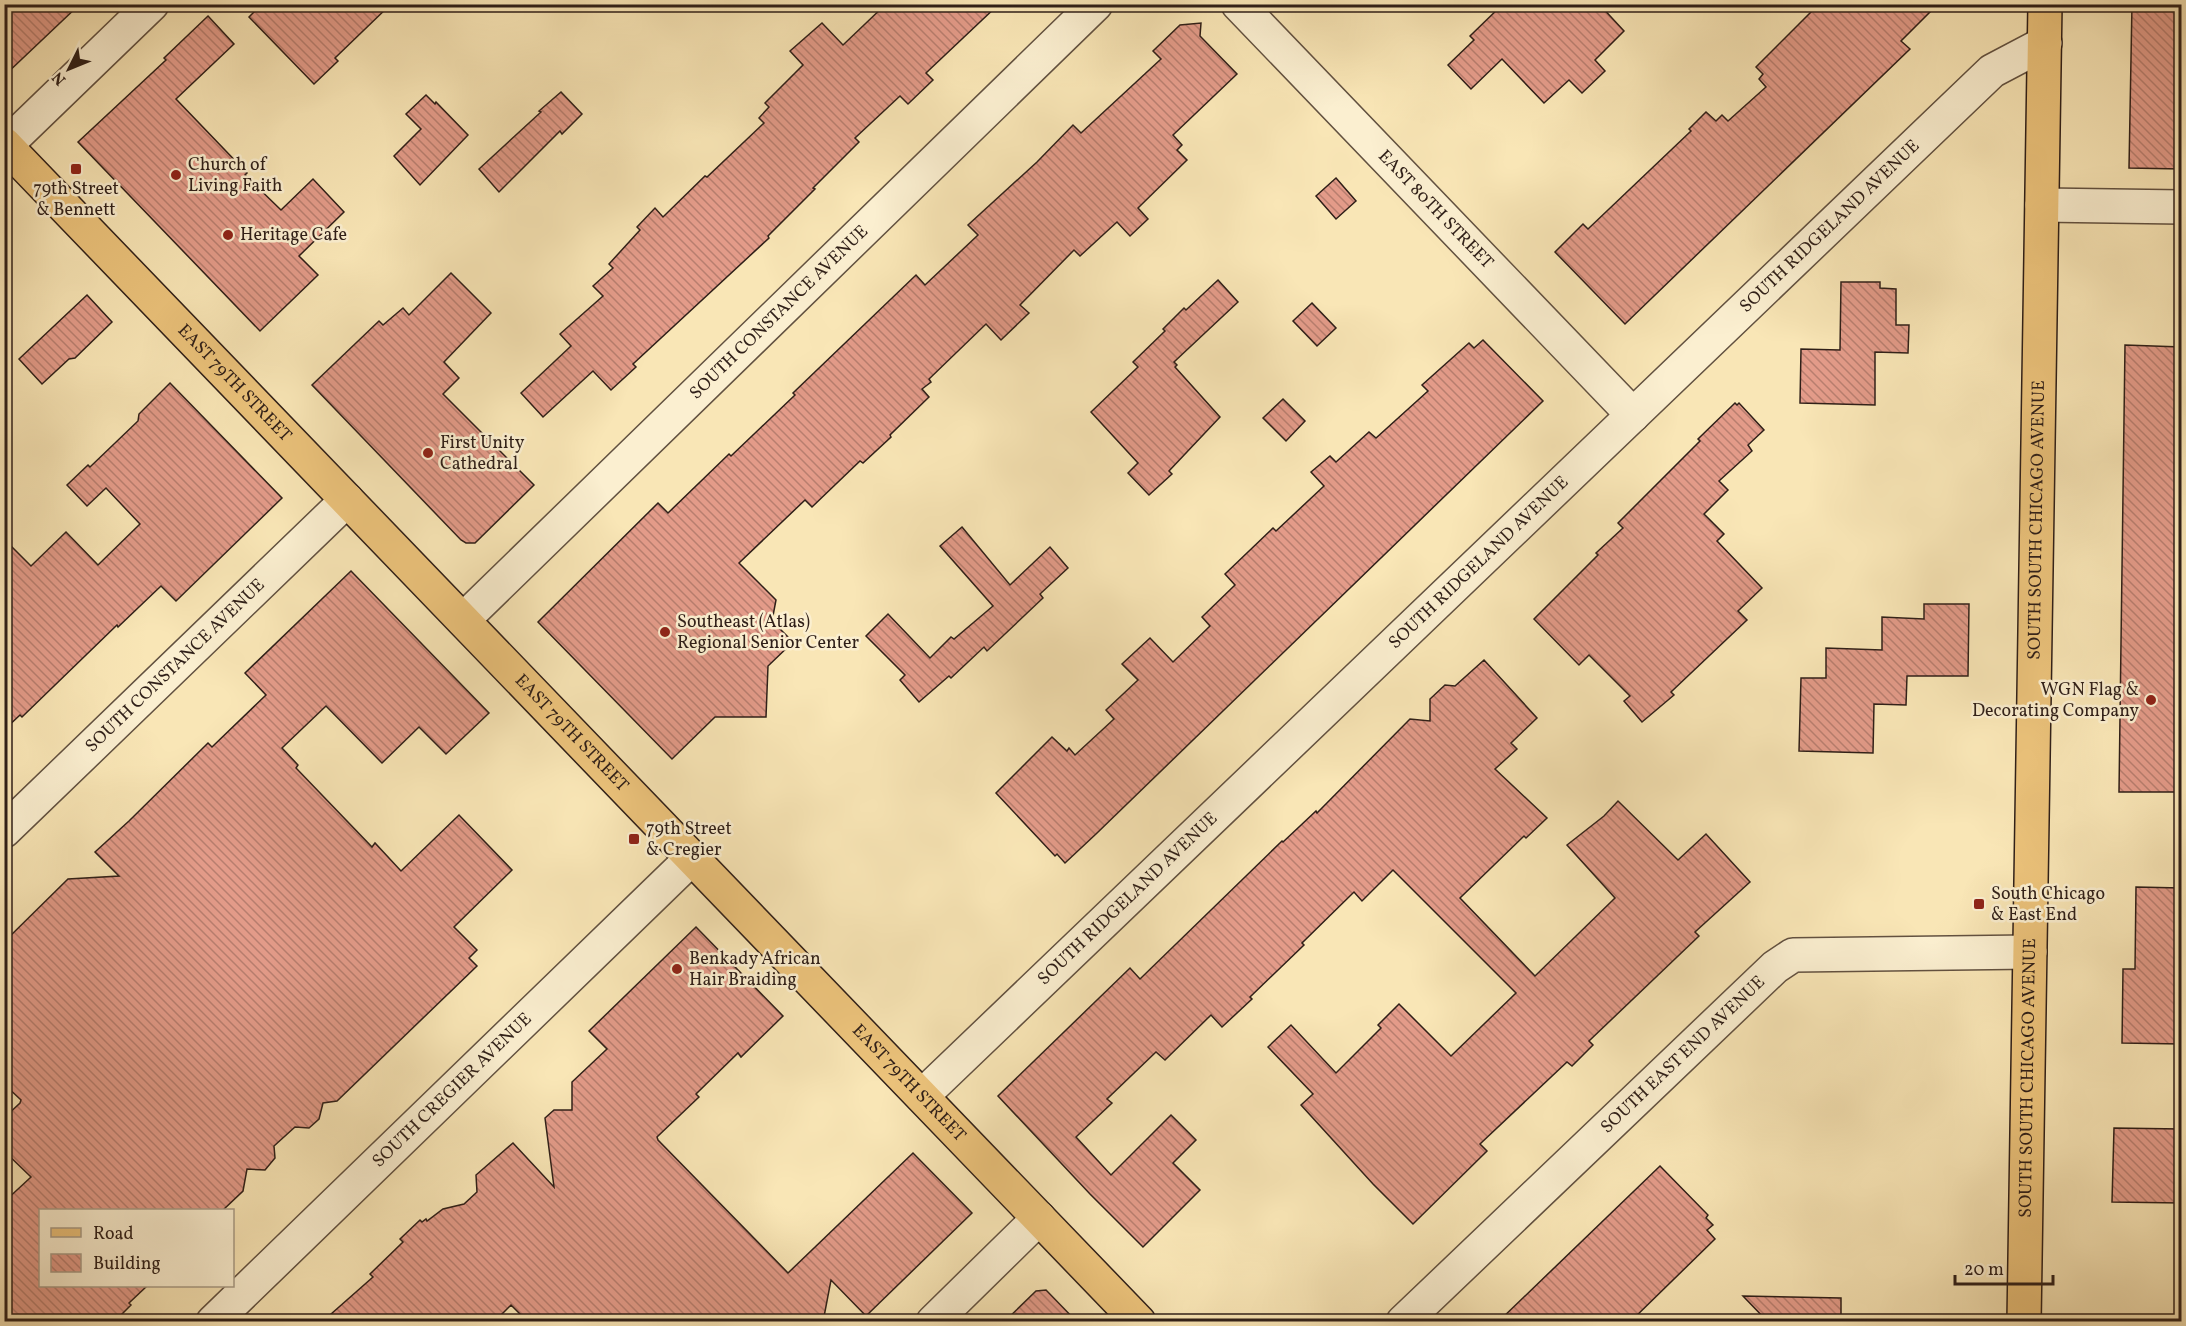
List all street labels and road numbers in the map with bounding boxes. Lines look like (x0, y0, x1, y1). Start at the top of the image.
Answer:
street label: SOUTH RIDGELAND AVENUE (1734, 134, 1925, 319)
street label: EAST 80TH STREET (1372, 144, 1499, 275)
street label: SOUTH CONSTANCE AVENUE (684, 219, 874, 405)
street label: EAST 79TH STREET (172, 319, 297, 448)
street label: SOUTH SOUTH CHICAGO AVENUE (2022, 380, 2052, 660)
street label: SOUTH RIDGELAND AVENUE (1383, 470, 1574, 655)
street label: SOUTH CONSTANCE AVENUE (80, 573, 271, 758)
street label: EAST 79TH STREET (509, 669, 635, 798)
street label: SOUTH RIDGELAND AVENUE (1032, 806, 1223, 991)
street label: SOUTH SOUTH CHICAGO AVENUE (2013, 938, 2043, 1218)
street label: SOUTH EAST END AVENUE (1595, 970, 1771, 1139)
street label: SOUTH CREGIER AVENUE (367, 1007, 538, 1173)
street label: EAST 79TH STREET (846, 1019, 972, 1148)

